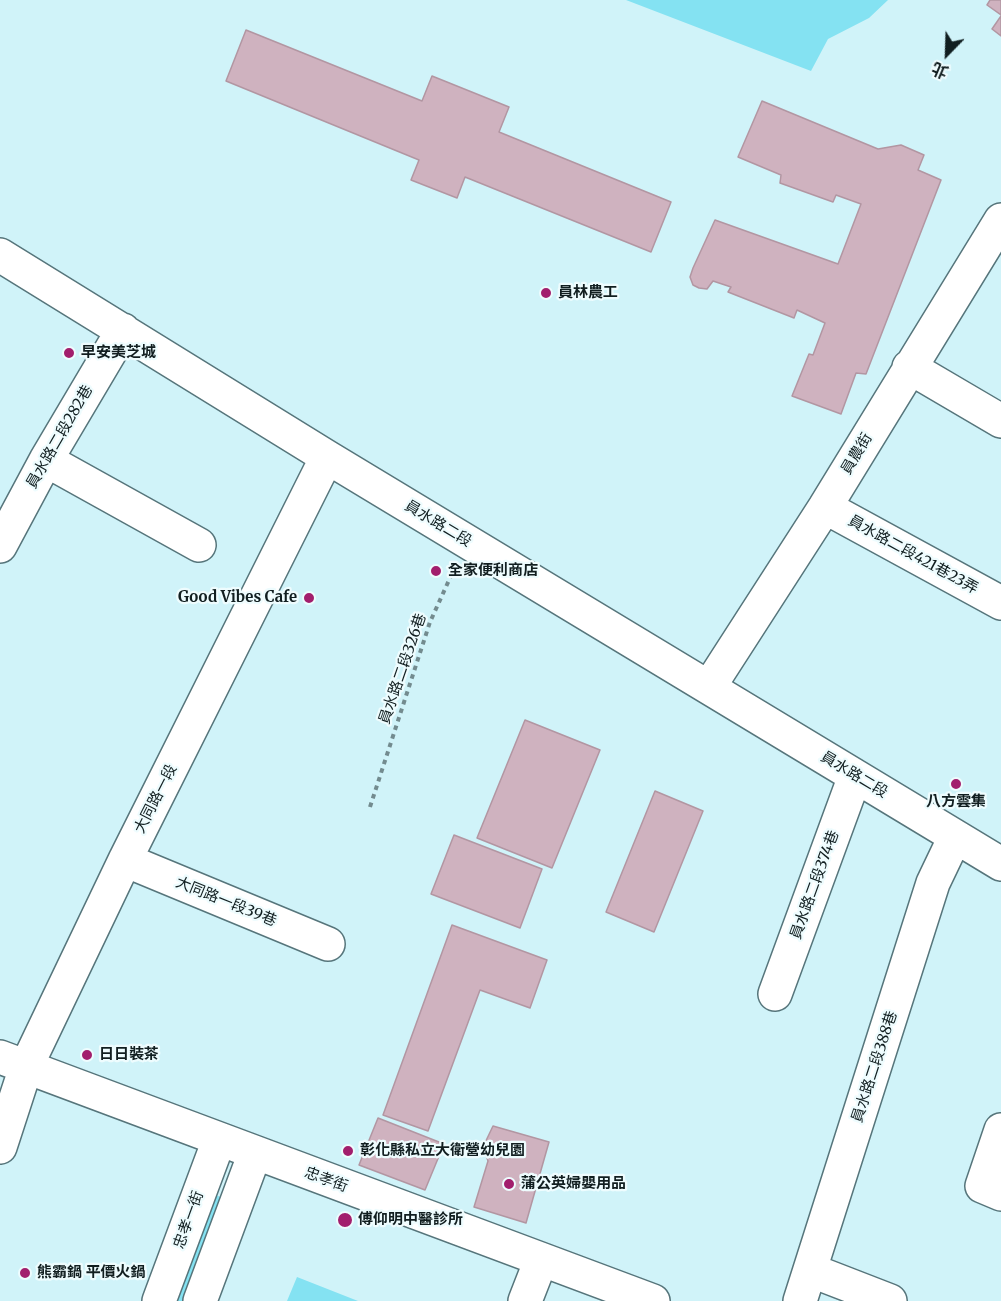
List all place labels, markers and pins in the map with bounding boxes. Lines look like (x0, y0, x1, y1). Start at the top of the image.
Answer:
place label: 員林農工 (558, 284, 618, 302)
marker: 員林農工 (539, 286, 553, 300)
place label: 早安美芝城 (81, 344, 156, 362)
marker: 早安美芝城 (62, 346, 76, 360)
place label: 全家便利商店 (448, 562, 538, 580)
marker: 全家便利商店 (429, 564, 443, 578)
place label: Good Vibes Cafe (178, 589, 297, 607)
marker: Good Vibes Cafe (302, 591, 316, 605)
marker: 八方雲集 (949, 777, 963, 791)
place label: 八方雲集 (926, 793, 986, 811)
place label: 日日裝茶 (99, 1046, 159, 1064)
marker: 日日裝茶 (80, 1048, 94, 1062)
place label: 彰化縣私立大衛營幼兒園 (360, 1142, 525, 1160)
marker: 彰化縣私立大衛營幼兒園 (341, 1144, 355, 1158)
place label: 蒲公英婦嬰用品 (521, 1175, 626, 1193)
marker: 蒲公英婦嬰用品 (502, 1177, 516, 1191)
marker: 傅仰明中醫診所 (336, 1211, 354, 1229)
place label: 傅仰明中醫診所 (358, 1211, 463, 1229)
place label: 熊霸鍋 平價火鍋 (37, 1264, 146, 1282)
marker: 熊霸鍋 平價火鍋 (18, 1266, 32, 1280)

